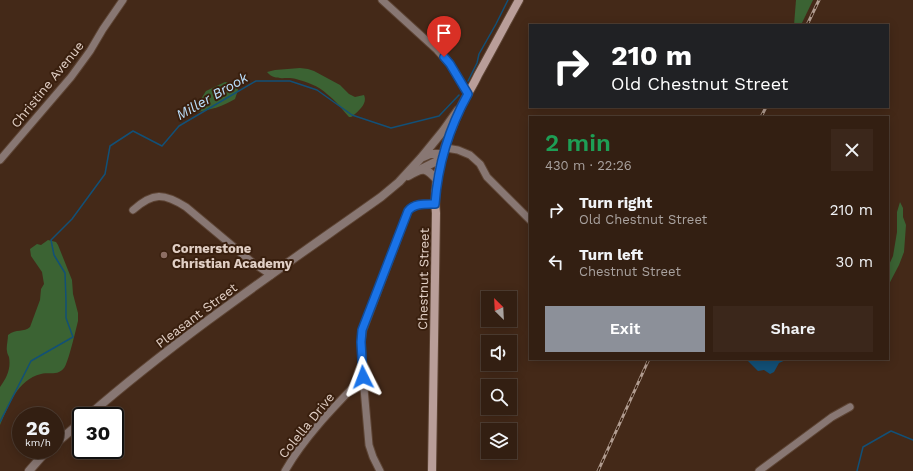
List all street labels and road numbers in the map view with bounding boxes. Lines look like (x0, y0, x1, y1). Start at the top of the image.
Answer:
street label: Christine Avenue (8, 38, 87, 131)
street label: Chestnut Street (415, 227, 432, 330)
street label: Pleasant Street (153, 280, 240, 351)
street label: Colella Drive (275, 390, 337, 461)

